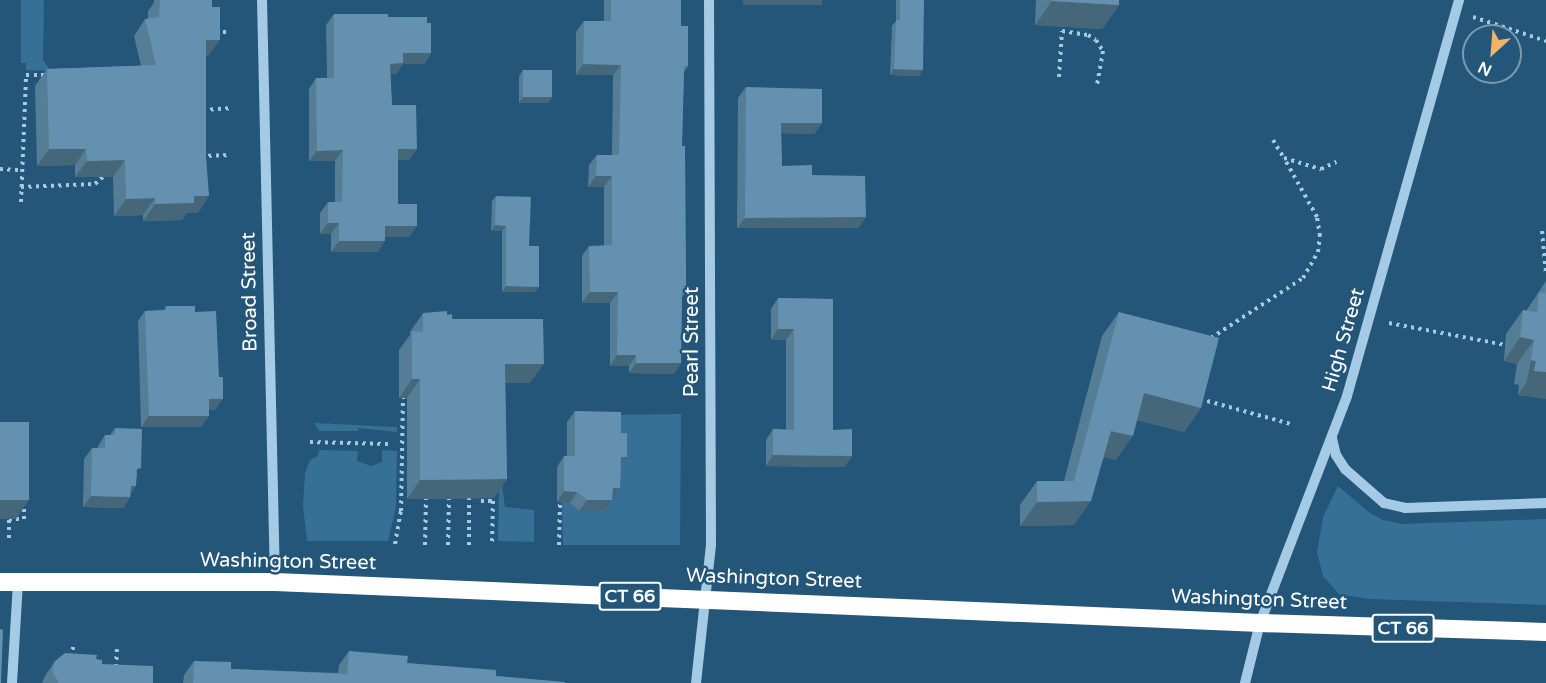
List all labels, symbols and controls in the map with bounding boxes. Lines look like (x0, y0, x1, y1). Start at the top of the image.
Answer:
north arrow (1462, 24, 1522, 84)
text: N (1475, 57, 1495, 80)
street label: Broad Street (237, 232, 263, 352)
street label: High Street (1318, 285, 1370, 395)
street label: Pearl Street (680, 287, 704, 397)
street label: Washington Street (200, 548, 376, 576)
street label: Washington Street (685, 564, 863, 594)
road number: CT 66 (598, 581, 662, 611)
street label: Washington Street (1170, 585, 1348, 615)
road number: CT 66 (1372, 613, 1434, 643)

